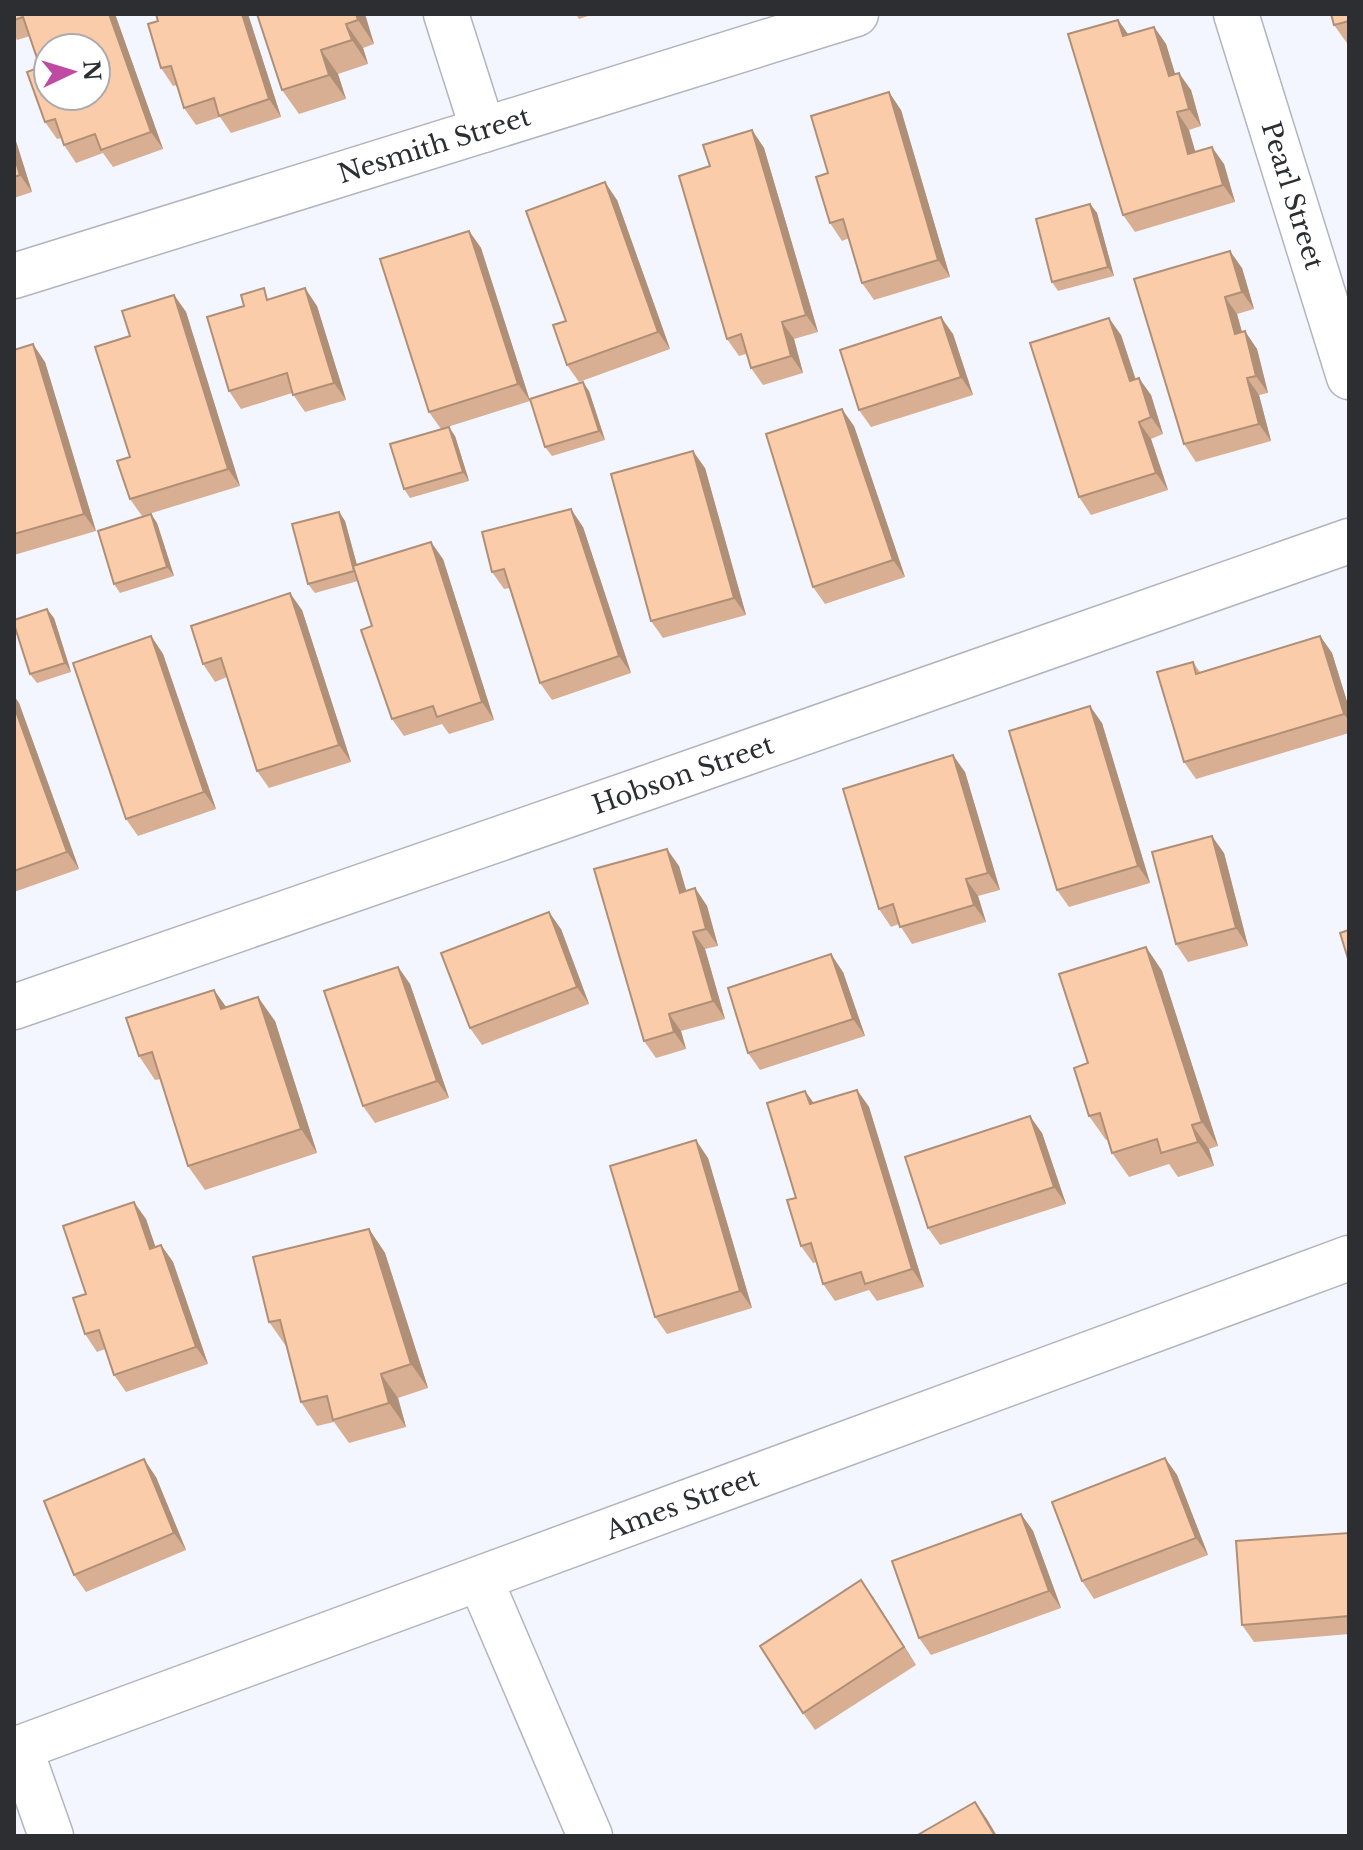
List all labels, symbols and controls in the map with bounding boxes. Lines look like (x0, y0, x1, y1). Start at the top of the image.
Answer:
north arrow (32, 32, 112, 112)
text: N (77, 59, 106, 82)
street label: Nesmith Street (334, 100, 534, 190)
street label: Pearl Street (1254, 118, 1331, 273)
street label: Hobson Street (588, 728, 778, 821)
street label: Ames Street (600, 1461, 763, 1547)

